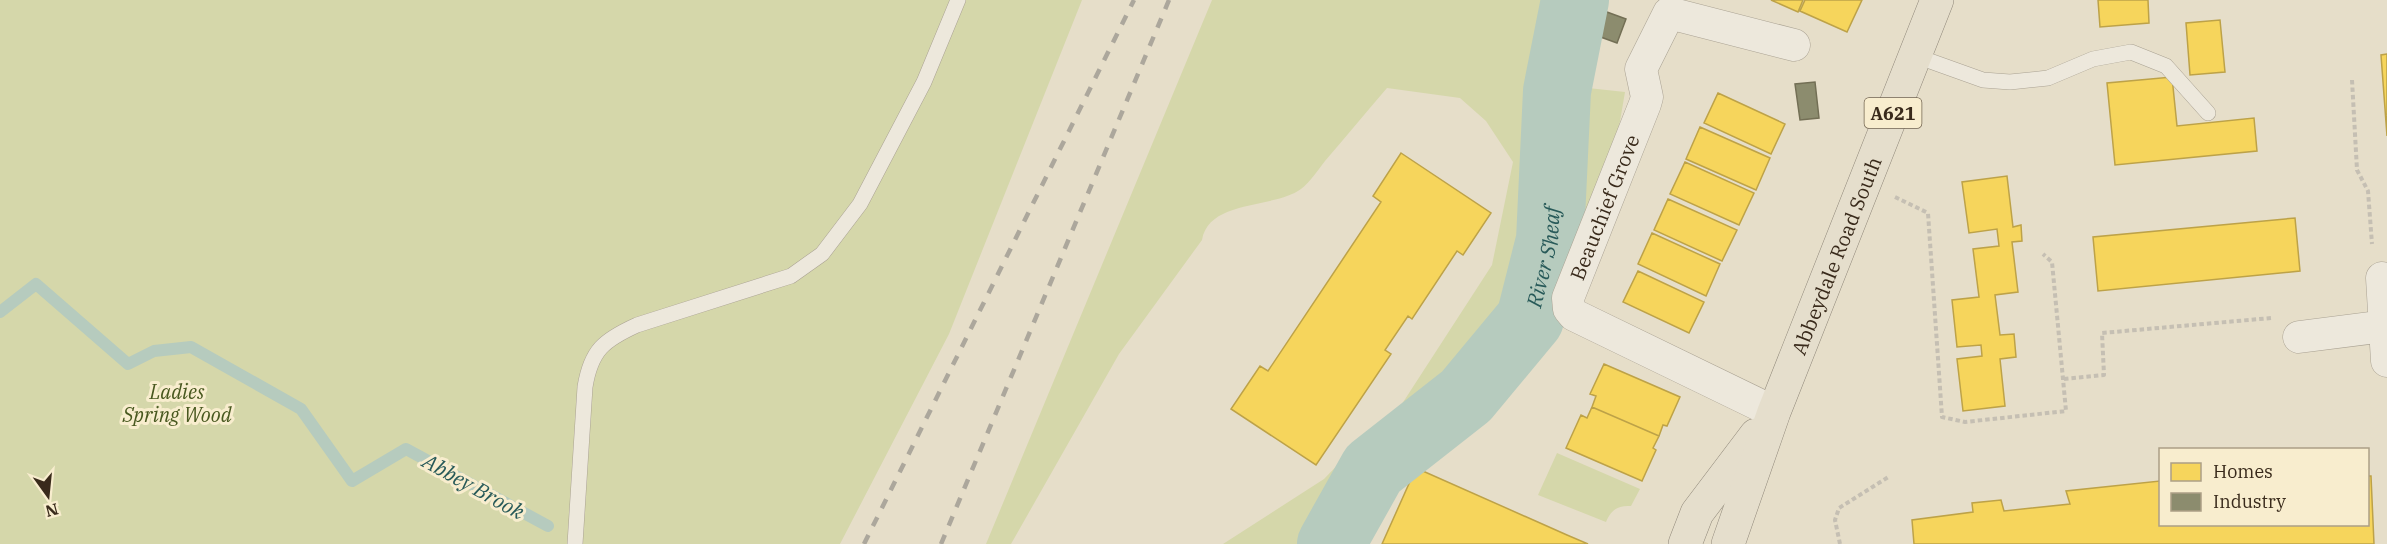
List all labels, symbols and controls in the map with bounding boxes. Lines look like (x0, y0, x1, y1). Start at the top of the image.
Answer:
road number: A621 (1864, 98, 1922, 128)
street label: Beauchief Grove (1563, 130, 1645, 284)
street label: Abbeydale Road South (1785, 153, 1887, 359)
water label: River Sheaf (1519, 202, 1566, 311)
park label: Ladies Spring Wood (121, 378, 233, 428)
water label: Abbey Brook (416, 446, 531, 526)
legend (2159, 448, 2369, 526)
text: Homes (2213, 460, 2273, 483)
north arrow (18, 466, 78, 526)
text: Industry (2213, 490, 2286, 513)
text: N (43, 499, 61, 522)

